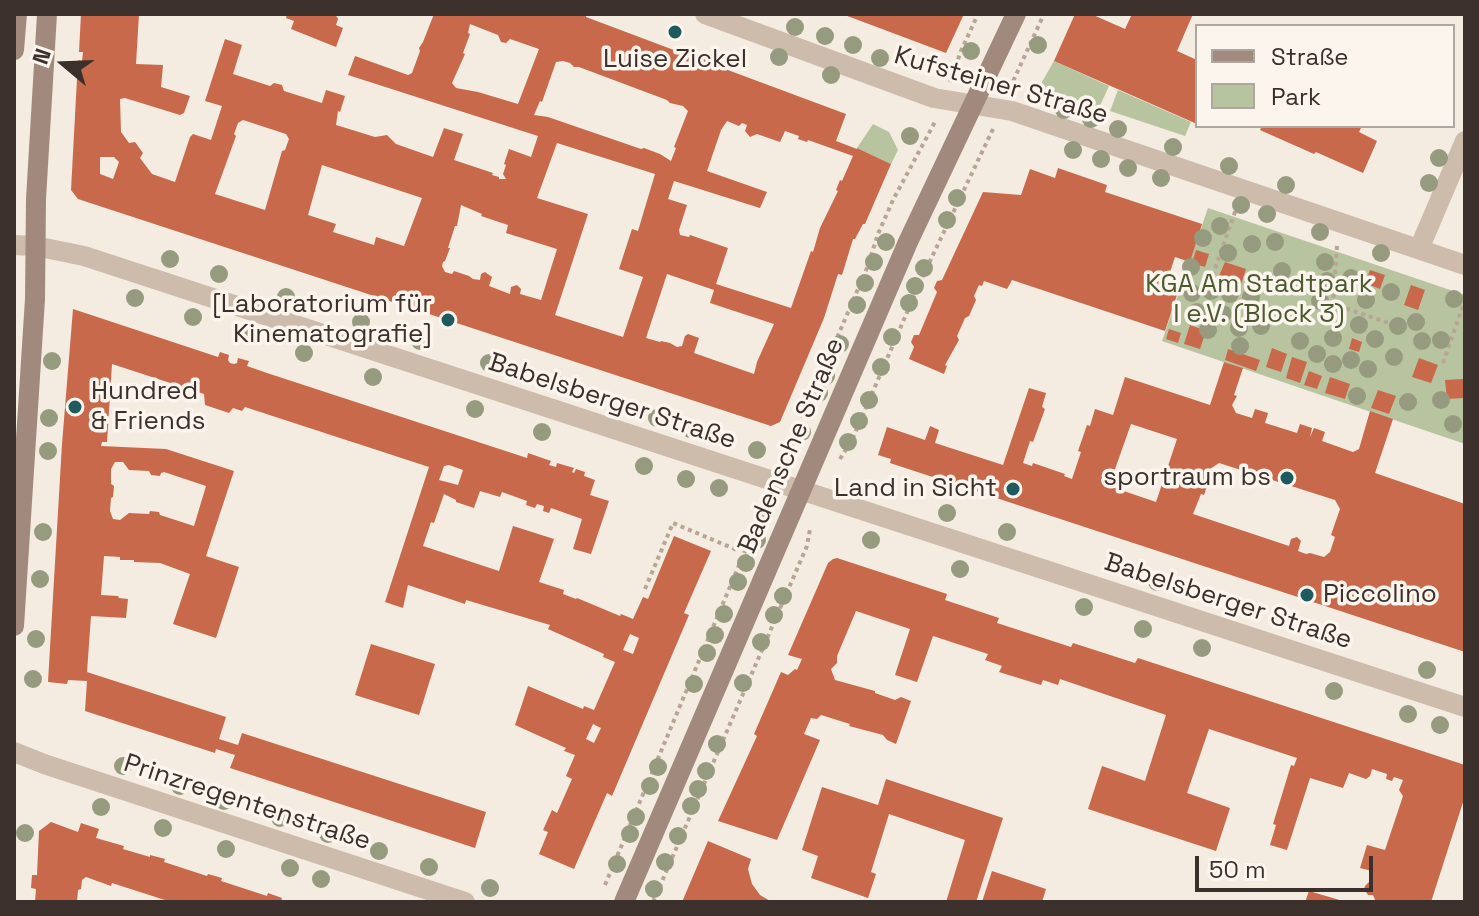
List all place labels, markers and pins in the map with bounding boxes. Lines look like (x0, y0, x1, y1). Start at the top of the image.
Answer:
marker: Luise Zickel (666, 23, 684, 41)
place label: Luise Zickel (603, 44, 747, 76)
place label: [Laboratorium für Kinematografie] (212, 289, 432, 350)
marker: [Laboratorium für Kinematografie] (439, 311, 457, 329)
place label: Hundred & Friends (91, 376, 205, 438)
marker: Hundred & Friends (66, 398, 84, 416)
place label: sportraum bs (1103, 462, 1271, 494)
marker: sportraum bs (1278, 469, 1296, 487)
place label: Land in Sicht (834, 473, 997, 505)
marker: Land in Sicht (1004, 480, 1022, 498)
place label: Piccolino (1323, 579, 1437, 611)
marker: Piccolino (1298, 586, 1316, 604)

